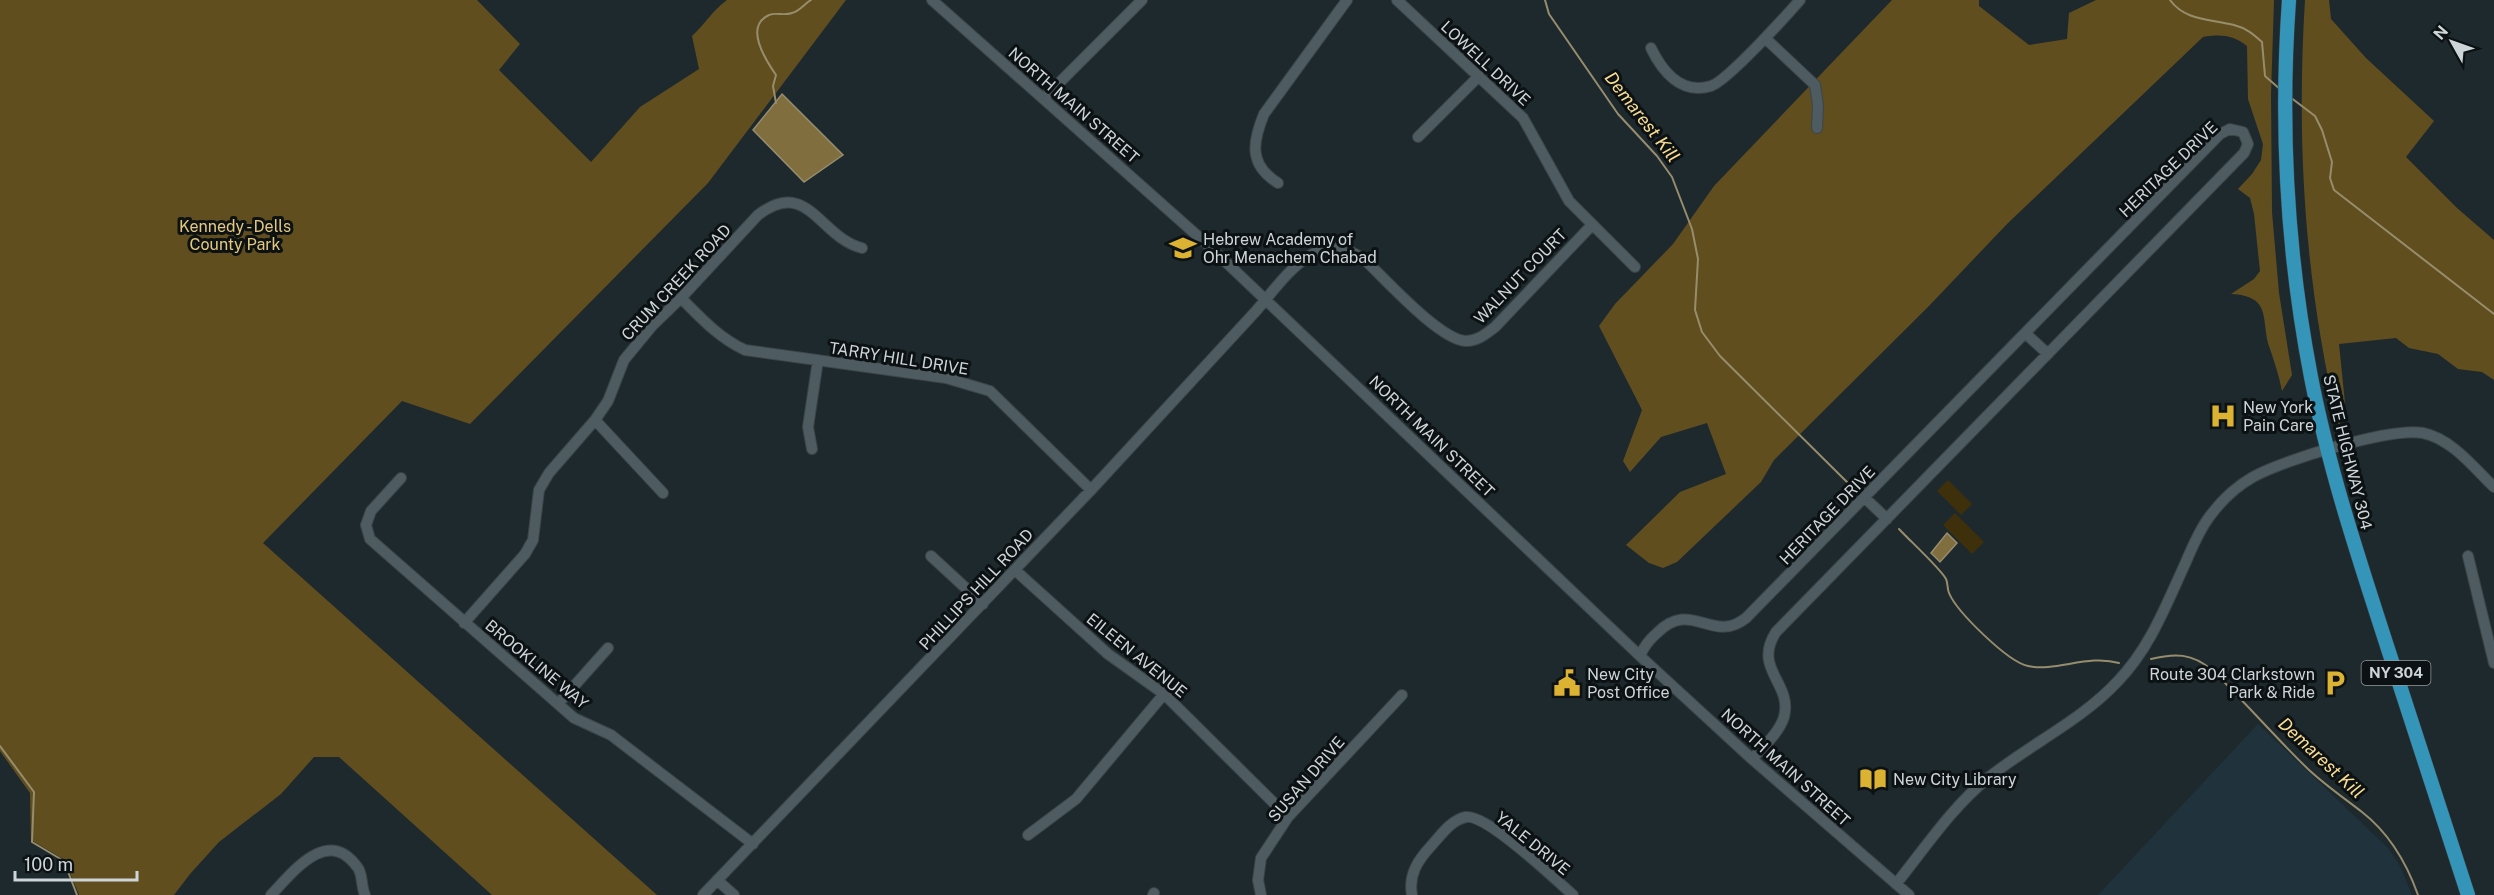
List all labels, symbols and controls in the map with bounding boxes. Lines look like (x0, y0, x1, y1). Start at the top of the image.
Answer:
north arrow (2422, 12, 2482, 72)
street label: LOWELL DRIVE (1437, 17, 1534, 110)
text: N (2430, 22, 2452, 44)
street label: NORTH MAIN STREET (1005, 44, 1143, 168)
water label: Demarest Kill (1601, 67, 1684, 166)
street label: HERITAGE DRIVE (2115, 118, 2221, 221)
park label: Kennedy - Dells County Park (179, 217, 291, 254)
street label: CRUM CREEK ROAD (618, 220, 735, 344)
street label: WALNUT COURT (1470, 225, 1571, 328)
place label: Hebrew Academy of Ohr Menachem Chabad (1203, 230, 1377, 267)
school or university icon: Hebrew Academy of Ohr Menachem Chabad (1168, 233, 1198, 263)
street label: TARRY HILL DRIVE (828, 338, 970, 379)
street label: NORTH MAIN STREET (1365, 372, 1499, 501)
street label: STATE HIGHWAY 304 (2319, 373, 2376, 532)
place label: New York Pain Care (2243, 398, 2314, 435)
hospital icon: New York Pain Care (2208, 401, 2238, 431)
street label: HERITAGE DRIVE (1776, 462, 1879, 568)
street label: PHILLIPS HILL ROAD (915, 525, 1037, 654)
street label: EILEEN AVENUE (1083, 609, 1191, 702)
street label: BROOKLINE WAY (481, 616, 592, 713)
road number: NY 304 (2362, 661, 2430, 685)
place label: New City Post Office (1587, 665, 1670, 702)
place label: Route 304 Clarkstown Park & Ride (2149, 665, 2315, 702)
public building icon: New City Post Office (1552, 668, 1582, 698)
parking icon: Route 304 Clarkstown Park & Ride (2320, 668, 2350, 698)
street label: NORTH MAIN STREET (1717, 705, 1854, 831)
water label: Demarest Kill (2274, 713, 2368, 803)
street label: SUSAN DRIVE (1264, 733, 1349, 826)
library icon: New City Library (1858, 764, 1888, 794)
place label: New City Library (1893, 770, 2017, 789)
street label: YALE DRIVE (1492, 808, 1574, 879)
scale bar (15, 844, 136, 882)
text: 100 m (24, 854, 73, 875)

